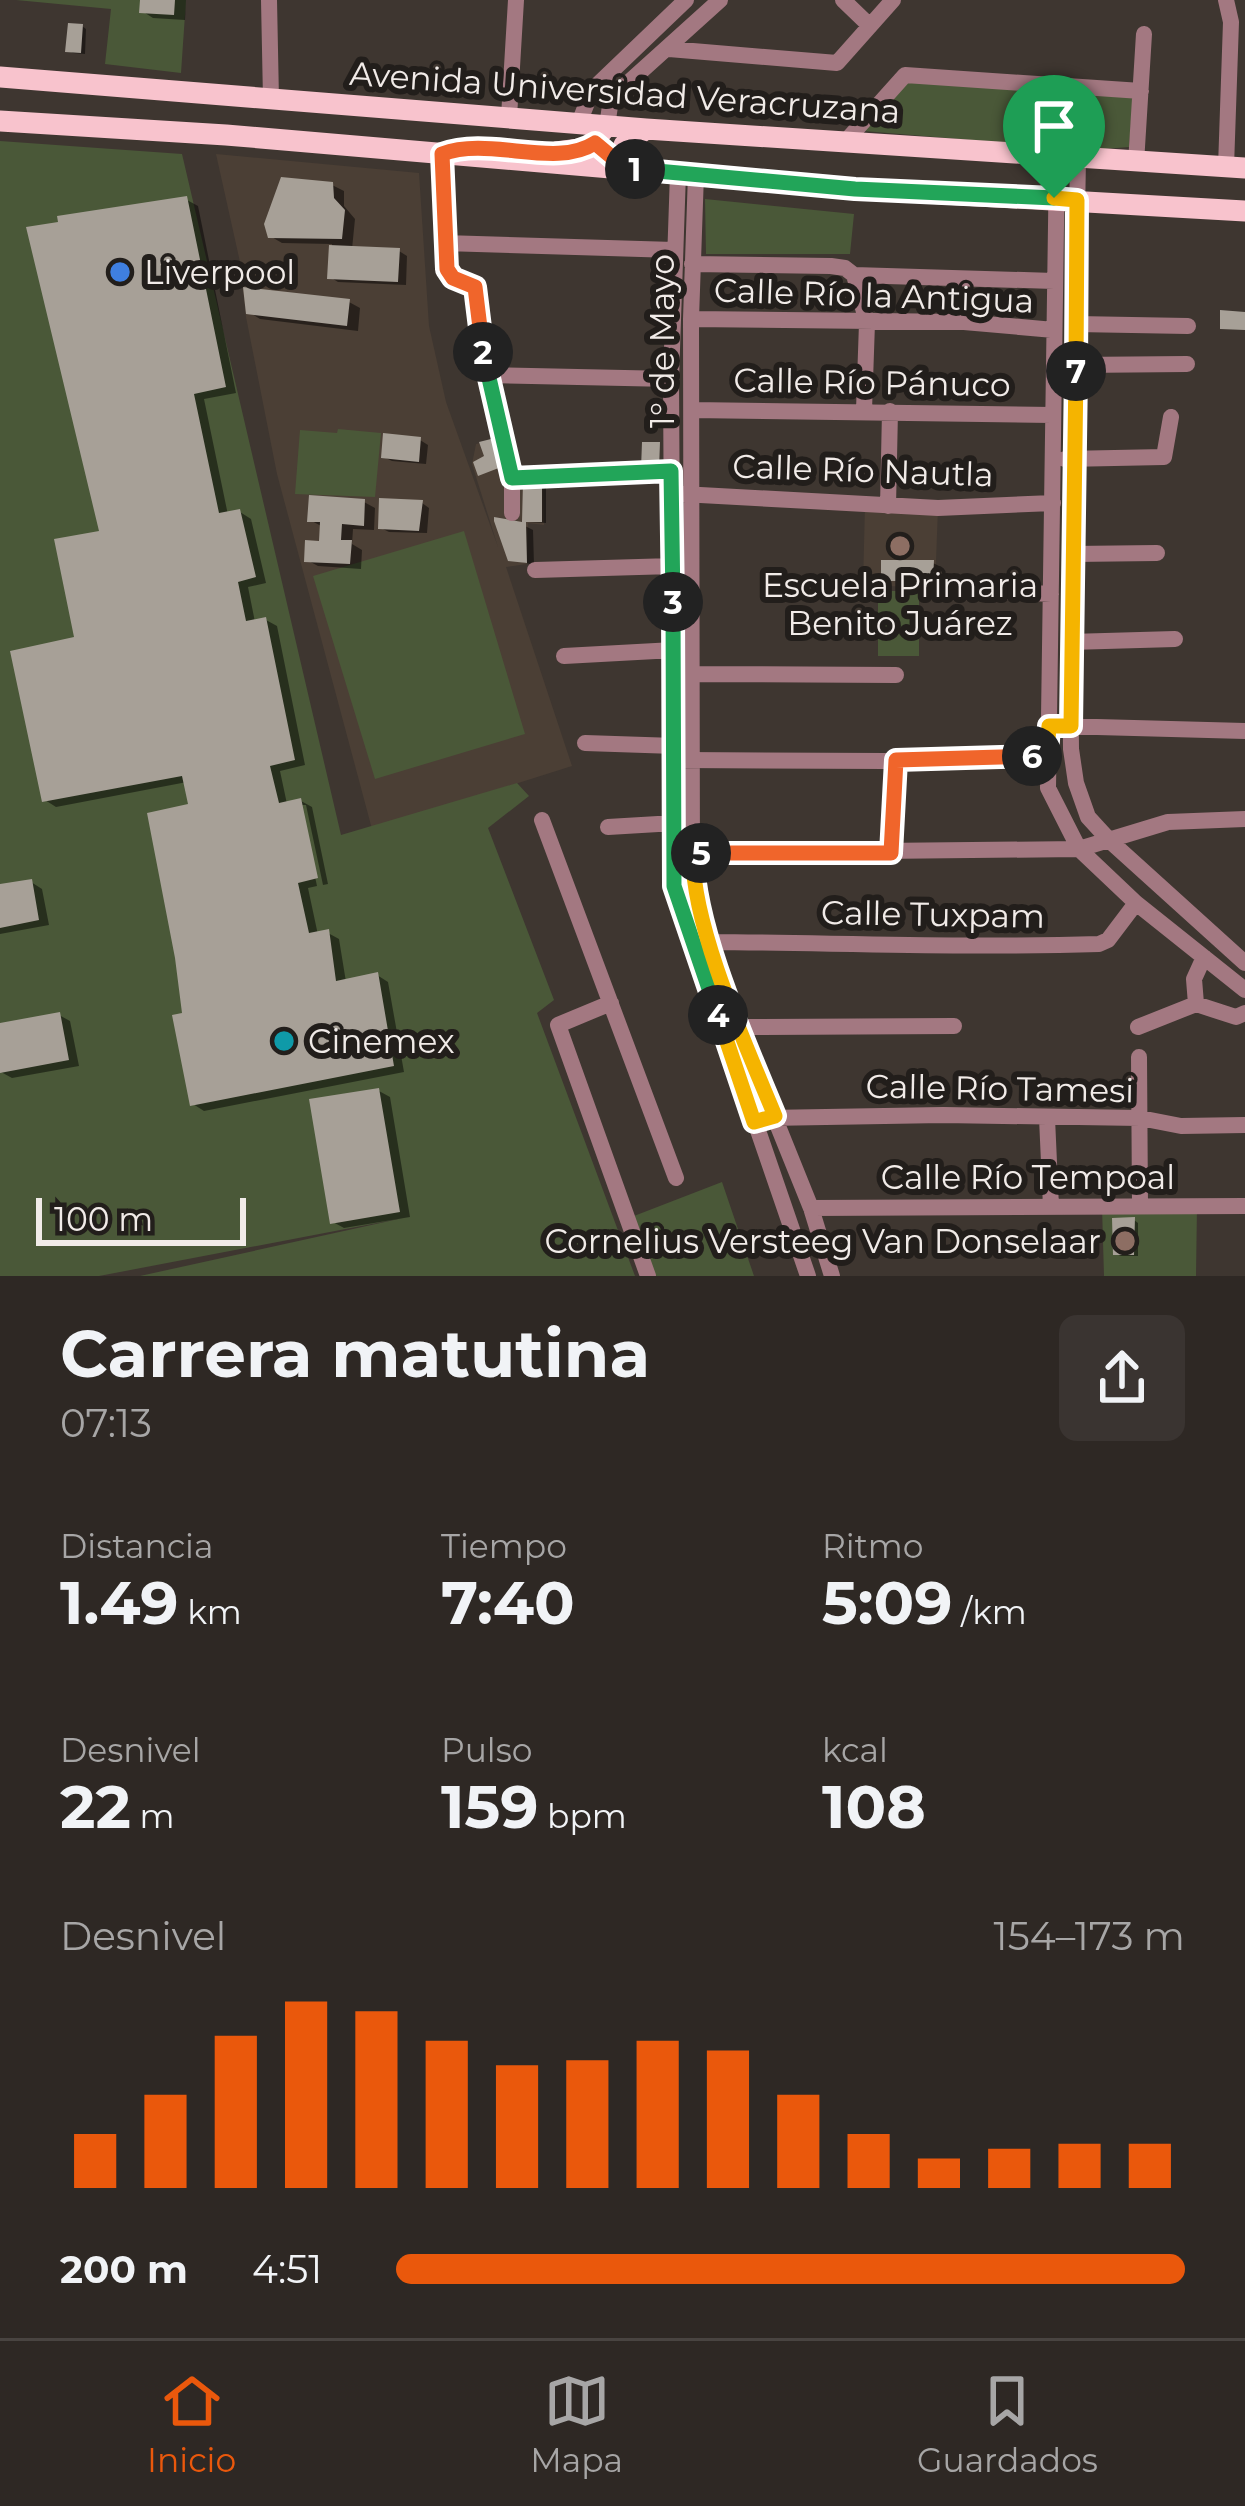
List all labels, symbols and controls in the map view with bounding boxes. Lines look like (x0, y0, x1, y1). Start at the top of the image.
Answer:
street label: Avenida Universidad Veracruzana (348, 53, 902, 131)
pin (1003, 75, 1105, 198)
icon: arrive (1021, 93, 1087, 159)
pin: 1 (605, 139, 665, 199)
text: 1 (629, 149, 641, 189)
place label: Liverpool (144, 252, 295, 292)
street label: 1° de Mayo (642, 254, 682, 428)
marker: Liverpool (107, 259, 133, 285)
street label: Calle Río la Antigua (713, 269, 1035, 321)
pin: 2 (453, 322, 513, 382)
text: 2 (473, 332, 493, 372)
pin: 7 (1046, 341, 1106, 401)
text: 7 (1066, 351, 1086, 391)
street label: Calle Río Pánuco (733, 360, 1011, 404)
street label: Calle Río Nautla (732, 445, 994, 495)
marker: Escuela Primaria Benito Juárez (887, 533, 913, 559)
place label: Escuela Primaria Benito Juárez (762, 565, 1038, 643)
pin: 3 (643, 572, 703, 632)
text: 3 (663, 582, 683, 622)
pin: 6 (1002, 726, 1062, 786)
text: 6 (1021, 736, 1043, 776)
pin: 5 (671, 823, 731, 883)
text: 5 (691, 833, 711, 873)
street label: Calle Tuxpam (821, 892, 1045, 936)
pin: 4 (688, 985, 748, 1045)
text: 4 (707, 995, 729, 1035)
place label: Cinemex (308, 1021, 455, 1061)
marker: Cinemex (271, 1028, 297, 1054)
street label: Calle Río Tamesi (865, 1066, 1135, 1110)
street label: Calle Río Tempoal (881, 1157, 1175, 1197)
scale bar (36, 1192, 246, 1245)
text: 100 m (54, 1199, 153, 1239)
place label: Cornelius Versteeg Van Donselaar (544, 1221, 1101, 1261)
marker: Cornelius Versteeg Van Donselaar (1112, 1228, 1138, 1254)
text: Carrera matutina (60, 1313, 650, 1394)
button: share (1059, 1315, 1185, 1441)
text: 07:13 (60, 1399, 152, 1447)
text: Distancia (60, 1526, 213, 1566)
text: Tiempo (441, 1526, 567, 1566)
text: Ritmo (822, 1526, 924, 1566)
text: 1.49 (60, 1566, 179, 1639)
text: 7:40 (441, 1566, 575, 1639)
text: 5:09 (822, 1566, 952, 1639)
text: km (179, 1592, 242, 1632)
text: /km (952, 1592, 1027, 1632)
text: Desnivel (60, 1730, 201, 1770)
text: Pulso (441, 1730, 533, 1770)
text: kcal (822, 1730, 888, 1770)
text: 22 (60, 1770, 131, 1843)
text: 159 (441, 1770, 538, 1843)
text: 108 (822, 1770, 926, 1843)
text: m (131, 1796, 174, 1836)
text: bpm (538, 1796, 627, 1836)
text: Desnivel (60, 1912, 226, 1960)
text: 154–173 m (994, 1912, 1185, 1960)
text: 200 m (60, 2245, 188, 2293)
text: 4:51 (252, 2245, 322, 2293)
tab: Inicio (147, 2368, 236, 2480)
tab: Mapa (530, 2368, 623, 2480)
tab: Guardados (917, 2368, 1098, 2480)

